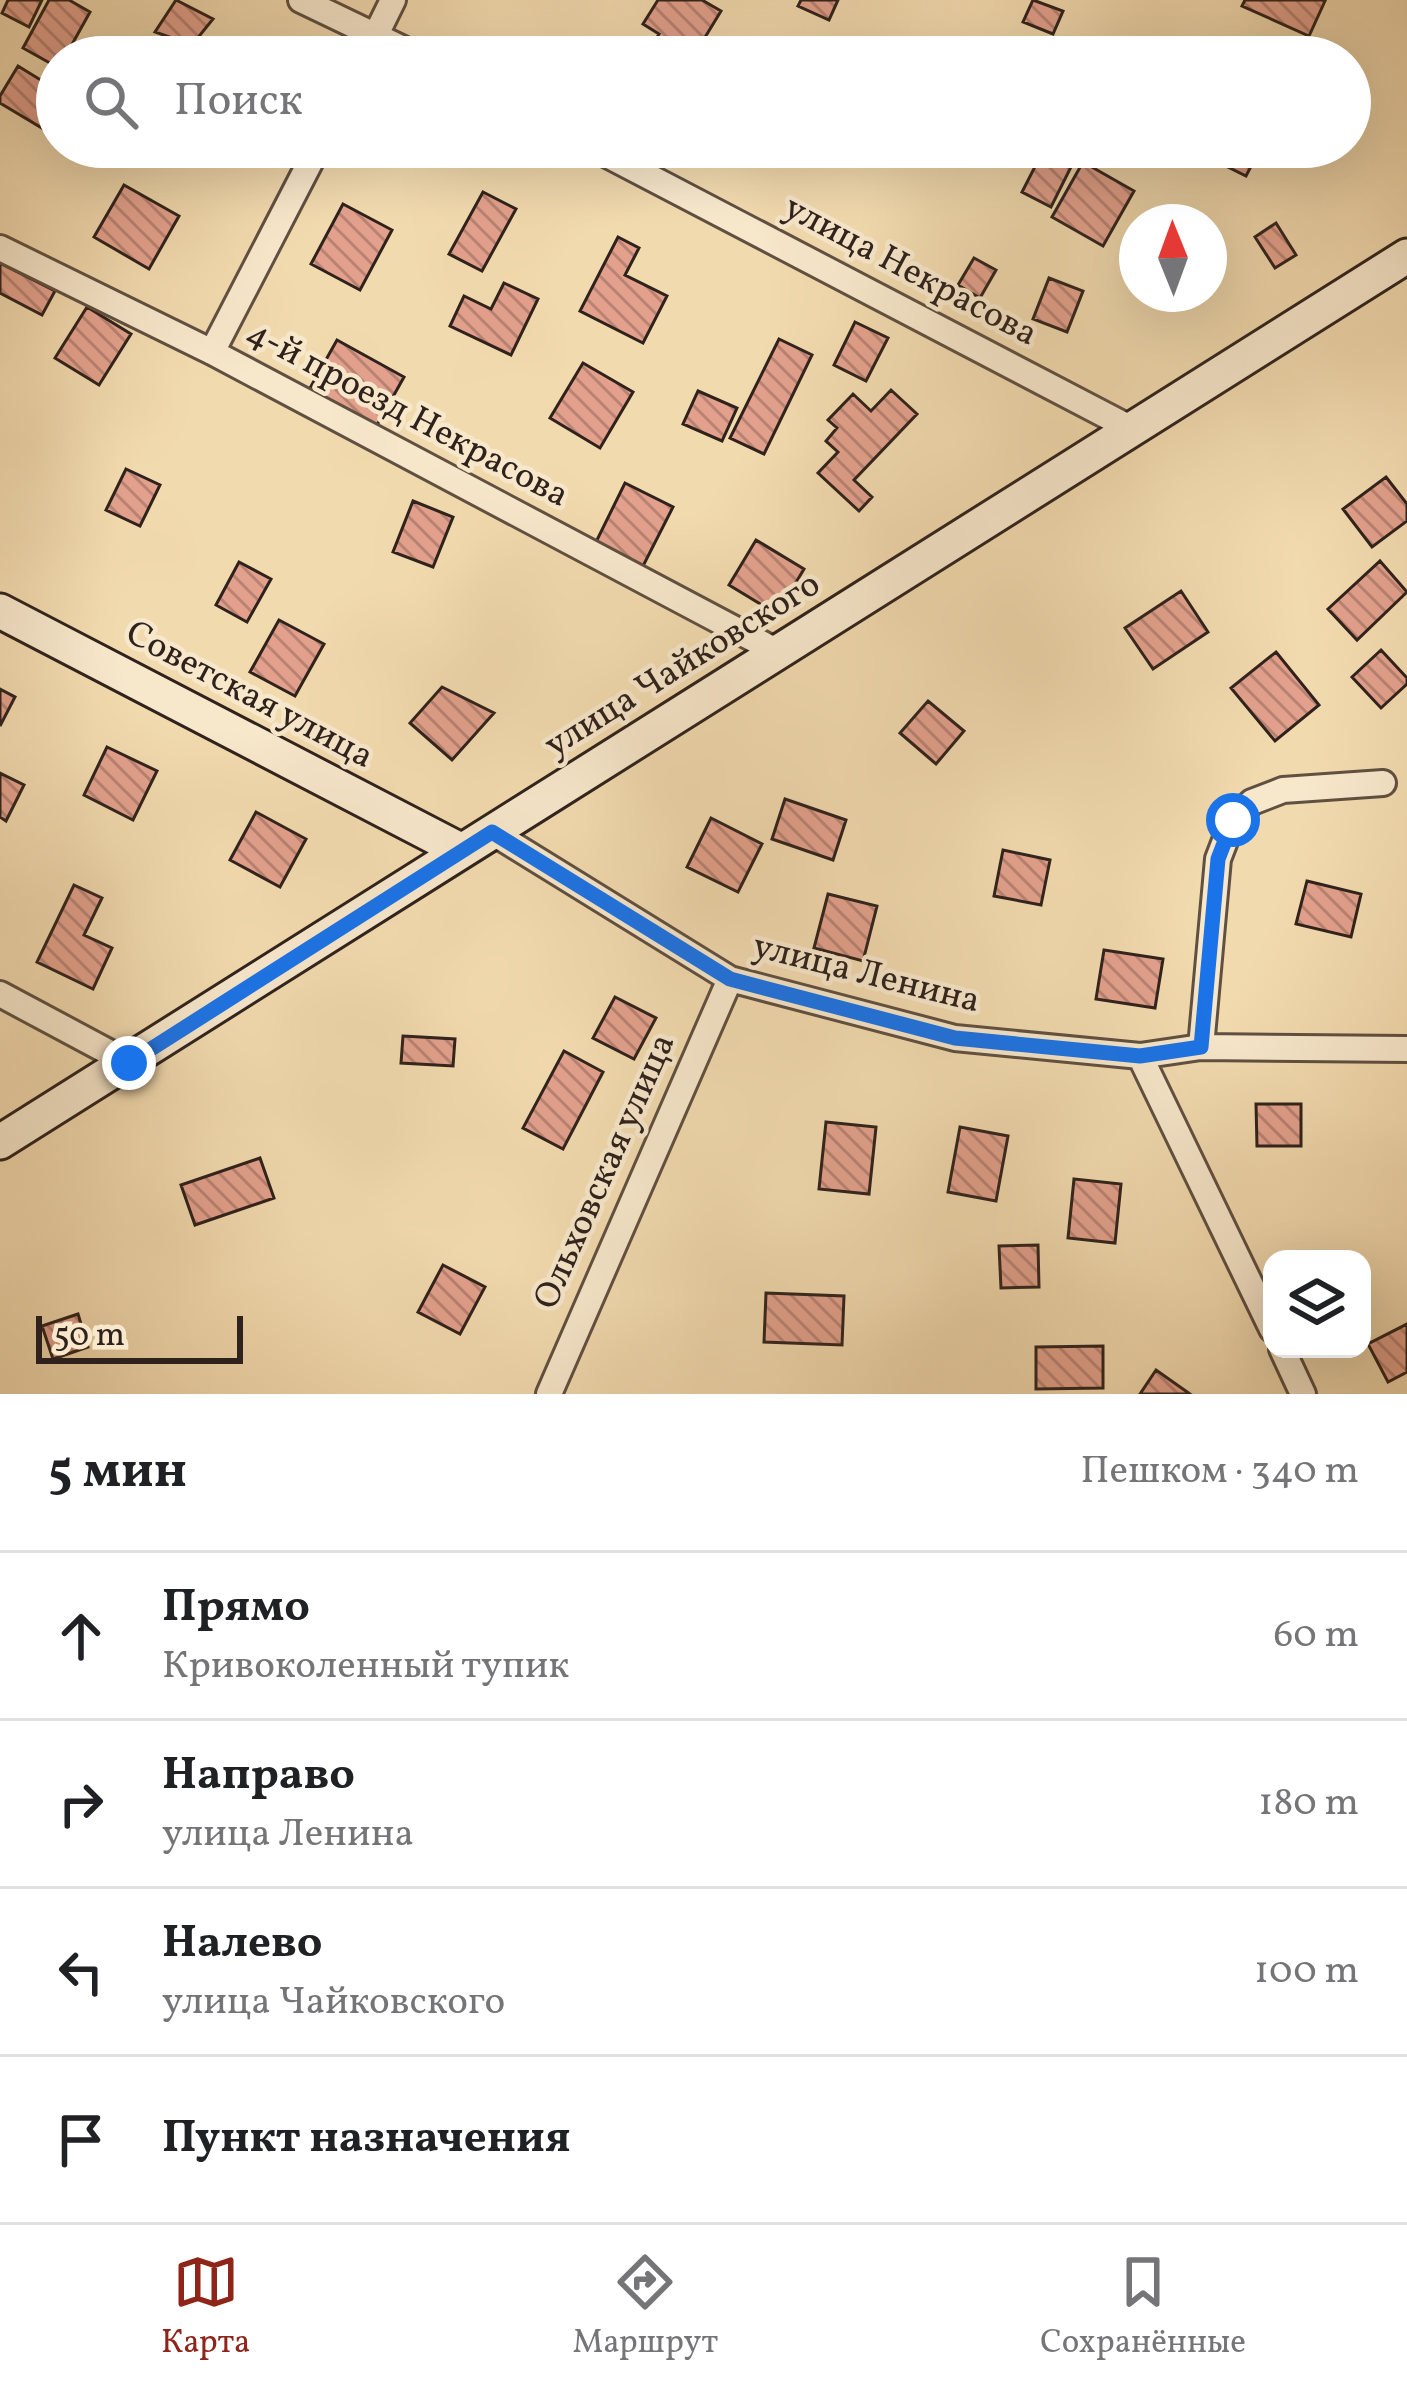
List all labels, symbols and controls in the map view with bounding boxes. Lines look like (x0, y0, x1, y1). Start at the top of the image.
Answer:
search box (36, 36, 1371, 168)
icon: search (78, 69, 144, 135)
text: Поиск (174, 71, 303, 134)
street label: улица Некрасова (774, 184, 1046, 360)
north arrow (1119, 204, 1227, 312)
street label: 4-й проезд Некрасова (237, 309, 577, 521)
street label: улица Чайковского (535, 561, 831, 771)
street label: Советская улица (116, 610, 382, 782)
route start (1206, 793, 1260, 847)
street label: улица Ленина (747, 923, 985, 1027)
street label: Ольховская улица (523, 1026, 689, 1318)
route end (102, 1036, 156, 1090)
map controls (1263, 1250, 1371, 1358)
button: layers (1263, 1250, 1371, 1358)
scale bar (36, 1310, 243, 1363)
text: 50 m (54, 1314, 125, 1360)
text: 5 мин (48, 1437, 187, 1508)
text: Пешком · 340 m (1081, 1445, 1359, 1499)
text: Прямо (162, 1577, 310, 1640)
icon: ahead (48, 1603, 114, 1669)
text: 60 m (1274, 1609, 1359, 1663)
text: Кривоколенный тупик (162, 1640, 569, 1694)
text: Направо (162, 1745, 355, 1808)
icon: right (48, 1771, 114, 1837)
text: 180 m (1258, 1777, 1359, 1831)
text: улица Ленина (162, 1808, 414, 1862)
text: Налево (162, 1913, 323, 1976)
icon: left (48, 1939, 114, 2005)
text: 100 m (1254, 1945, 1359, 1999)
text: улица Чайковского (162, 1976, 505, 2030)
icon: arrive (48, 2107, 114, 2173)
text: Пункт назначения (162, 2108, 571, 2171)
tab: Карта (161, 2249, 251, 2367)
tab: Маршрут (573, 2249, 718, 2367)
tab: Сохранённые (1040, 2249, 1246, 2367)

